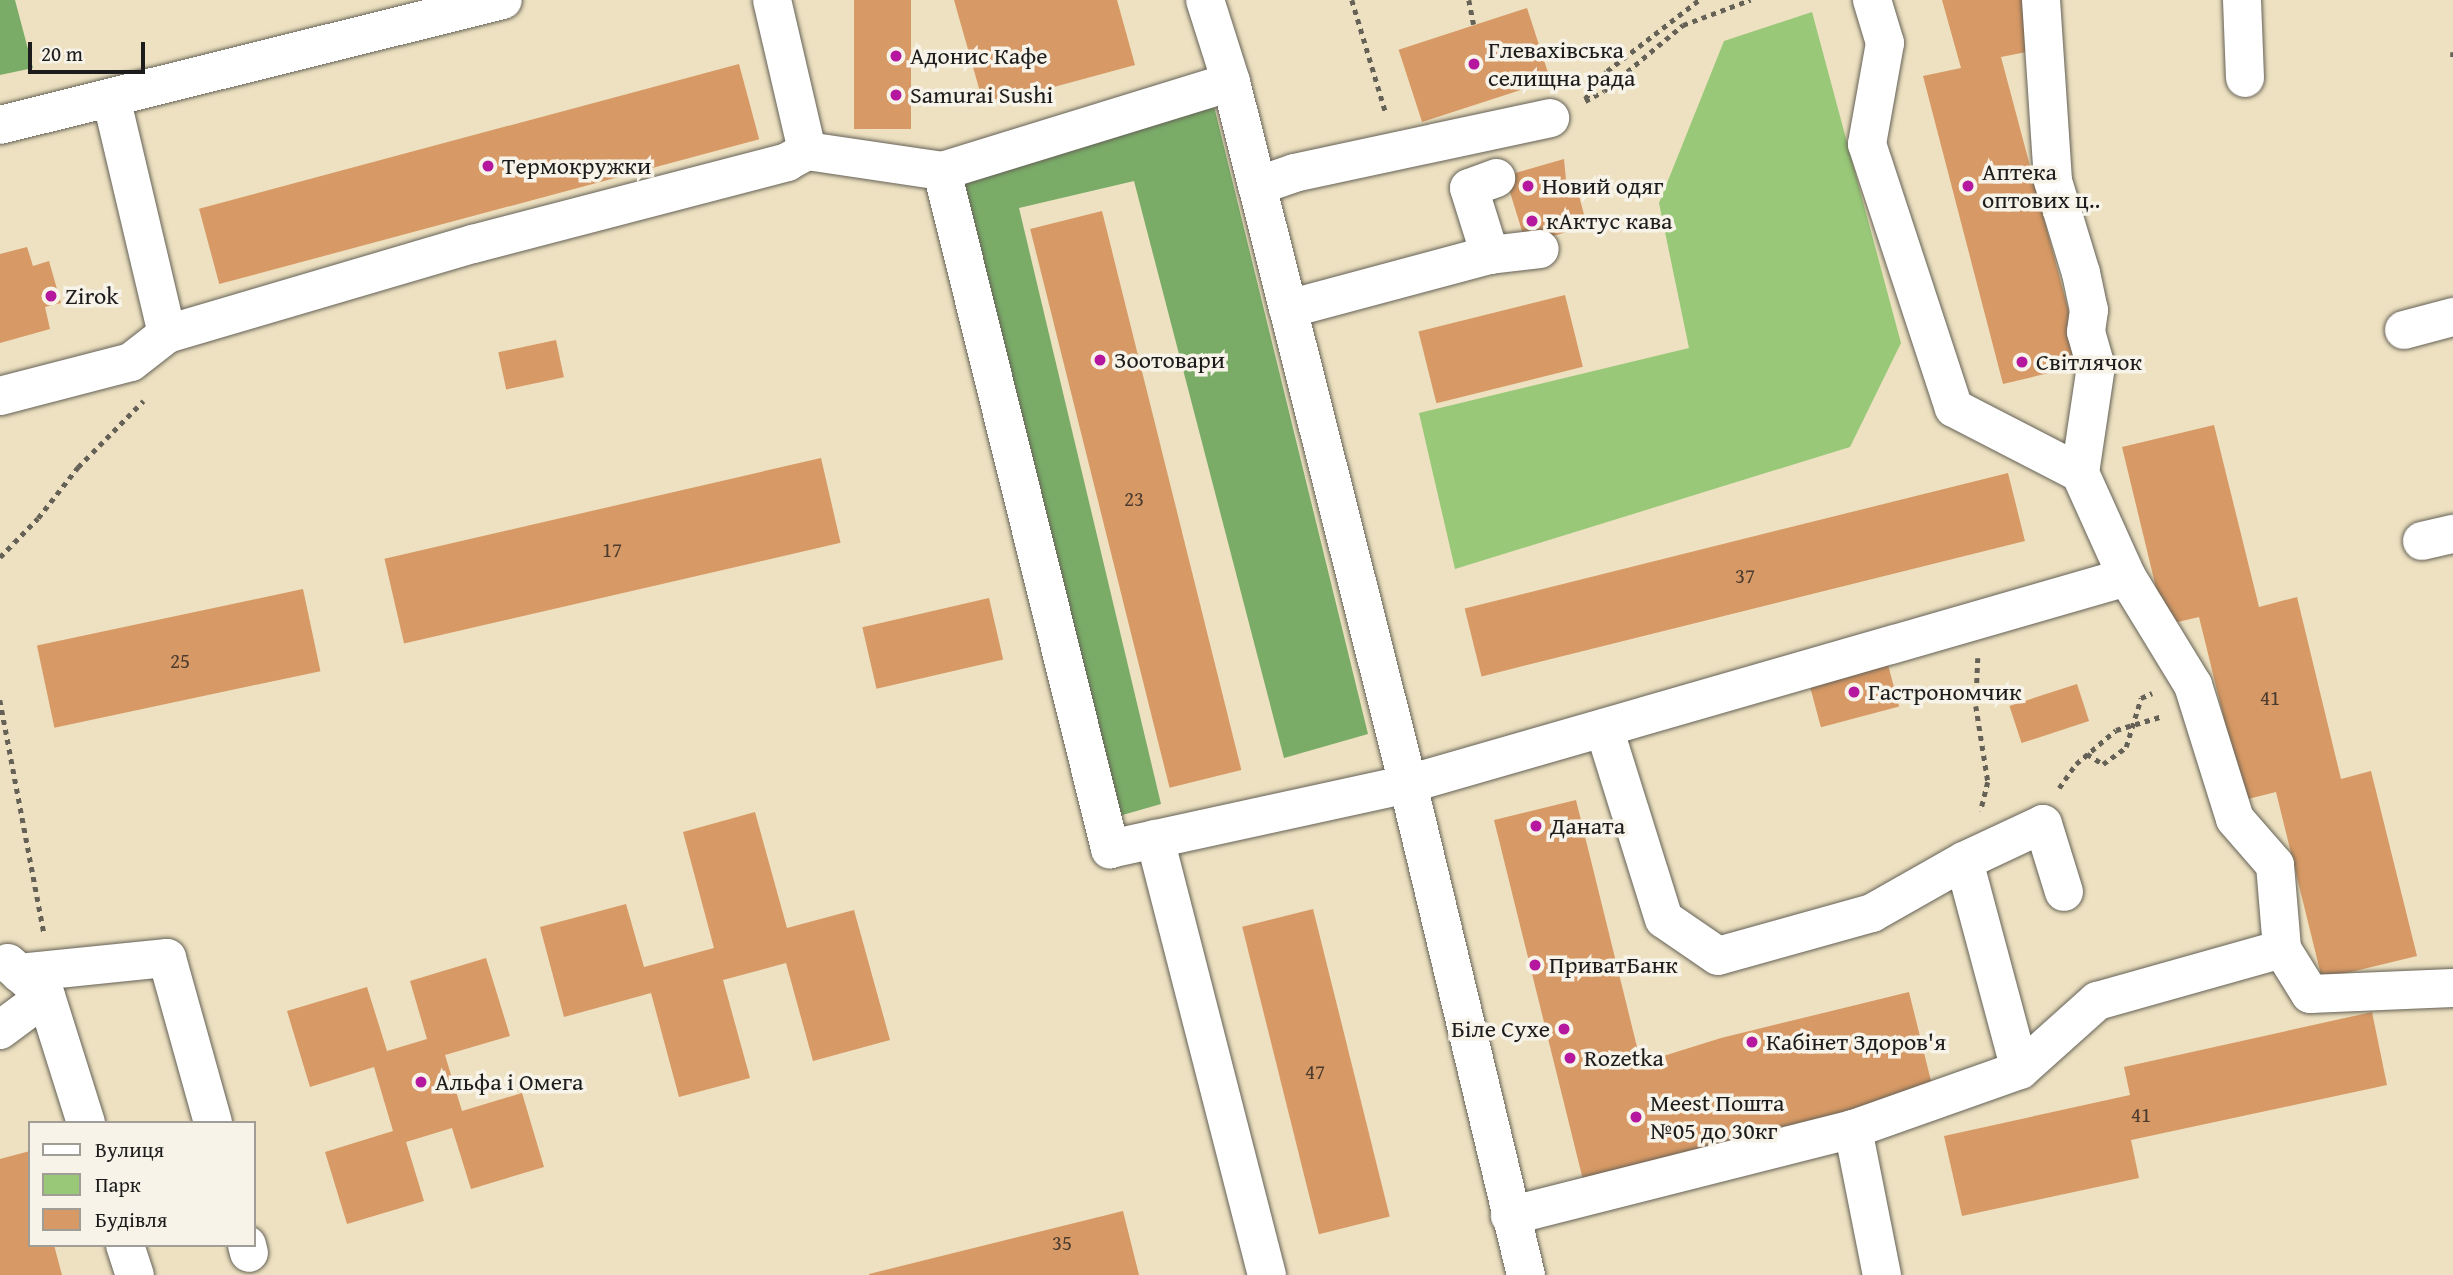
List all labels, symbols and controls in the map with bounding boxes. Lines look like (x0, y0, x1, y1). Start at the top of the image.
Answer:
scale bar (32, 28, 149, 72)
place label: Глевахівська селищна рада (1488, 36, 1635, 92)
text: 20 m (41, 38, 83, 69)
place label: Адонис Кафе (910, 42, 1047, 70)
marker: Адонис Кафе (888, 48, 904, 64)
marker: Глевахівська селищна рада (1466, 56, 1482, 72)
place label: Samurai Sushi (910, 81, 1053, 109)
marker: Samurai Sushi (888, 87, 904, 103)
place label: Термокружки (502, 152, 651, 180)
marker: Термокружки (480, 158, 496, 174)
place label: Аптека оптових ц‥ (1982, 158, 2100, 214)
place label: Новий одяг (1542, 172, 1663, 200)
marker: Новий одяг (1520, 178, 1536, 194)
marker: Аптека оптових ц‥ (1960, 178, 1976, 194)
place label: кАктус кава (1546, 207, 1673, 235)
marker: кАктус кава (1524, 213, 1540, 229)
place label: Zirok (65, 282, 118, 310)
marker: Zirok (43, 288, 59, 304)
place label: Зоотовари (1114, 346, 1225, 374)
place label: Світлячок (2036, 348, 2142, 376)
marker: Зоотовари (1092, 352, 1108, 368)
marker: Світлячок (2014, 354, 2030, 370)
house number: 23 (1124, 486, 1144, 512)
house number: 17 (602, 537, 622, 563)
house number: 37 (1735, 563, 1755, 589)
house number: 25 (170, 648, 190, 674)
place label: Гастрономчик (1868, 678, 2021, 706)
marker: Гастрономчик (1846, 684, 1862, 700)
house number: 41 (2260, 685, 2280, 711)
place label: Даната (1550, 812, 1625, 840)
marker: Даната (1528, 818, 1544, 834)
place label: ПриватБанк (1549, 951, 1678, 979)
marker: ПриватБанк (1527, 957, 1543, 973)
place label: Біле Сухе (1451, 1015, 1550, 1043)
marker: Біле Сухе (1556, 1021, 1572, 1037)
place label: Кабінет Здоров'я (1766, 1028, 1946, 1056)
marker: Кабінет Здоров'я (1744, 1034, 1760, 1050)
place label: Rozetka (1584, 1044, 1664, 1072)
marker: Rozetka (1562, 1050, 1578, 1066)
house number: 47 (1305, 1059, 1325, 1085)
place label: Альфа і Омега (435, 1068, 583, 1096)
marker: Альфа і Омега (413, 1074, 429, 1090)
place label: Meest Пошта №05 до 30кг (1650, 1089, 1784, 1145)
house number: 41 (2131, 1102, 2151, 1128)
marker: Meest Пошта №05 до 30кг (1628, 1109, 1644, 1125)
legend (28, 1121, 256, 1247)
text: Вулиця (95, 1134, 164, 1165)
text: Парк (95, 1169, 141, 1200)
text: Будівля (95, 1204, 167, 1235)
house number: 35 (1052, 1230, 1072, 1256)

